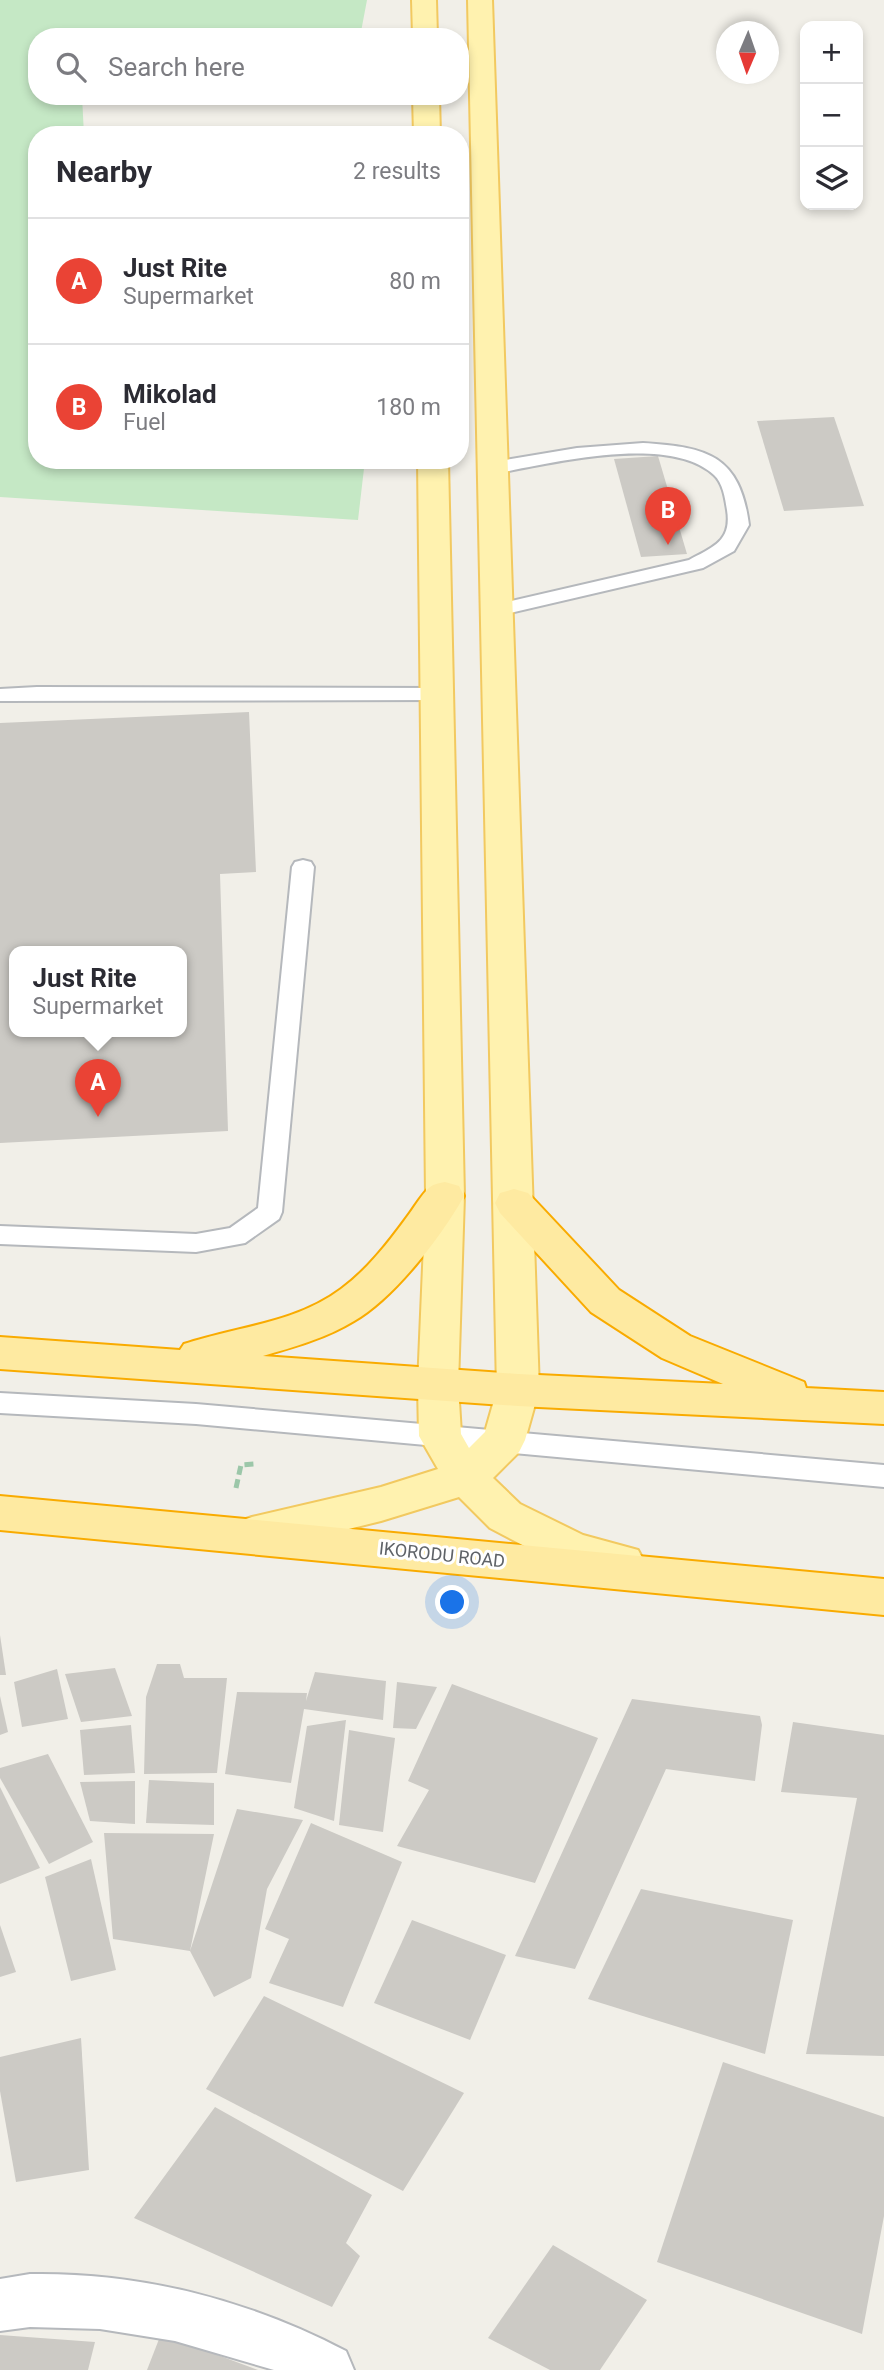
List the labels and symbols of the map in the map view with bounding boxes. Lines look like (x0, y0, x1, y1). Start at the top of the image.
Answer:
north arrow (716, 21, 779, 84)
pin: B (645, 487, 691, 545)
pin: A (75, 1059, 121, 1117)
street label: IKORODU ROAD (378, 1537, 506, 1572)
your location (435, 1585, 469, 1619)

